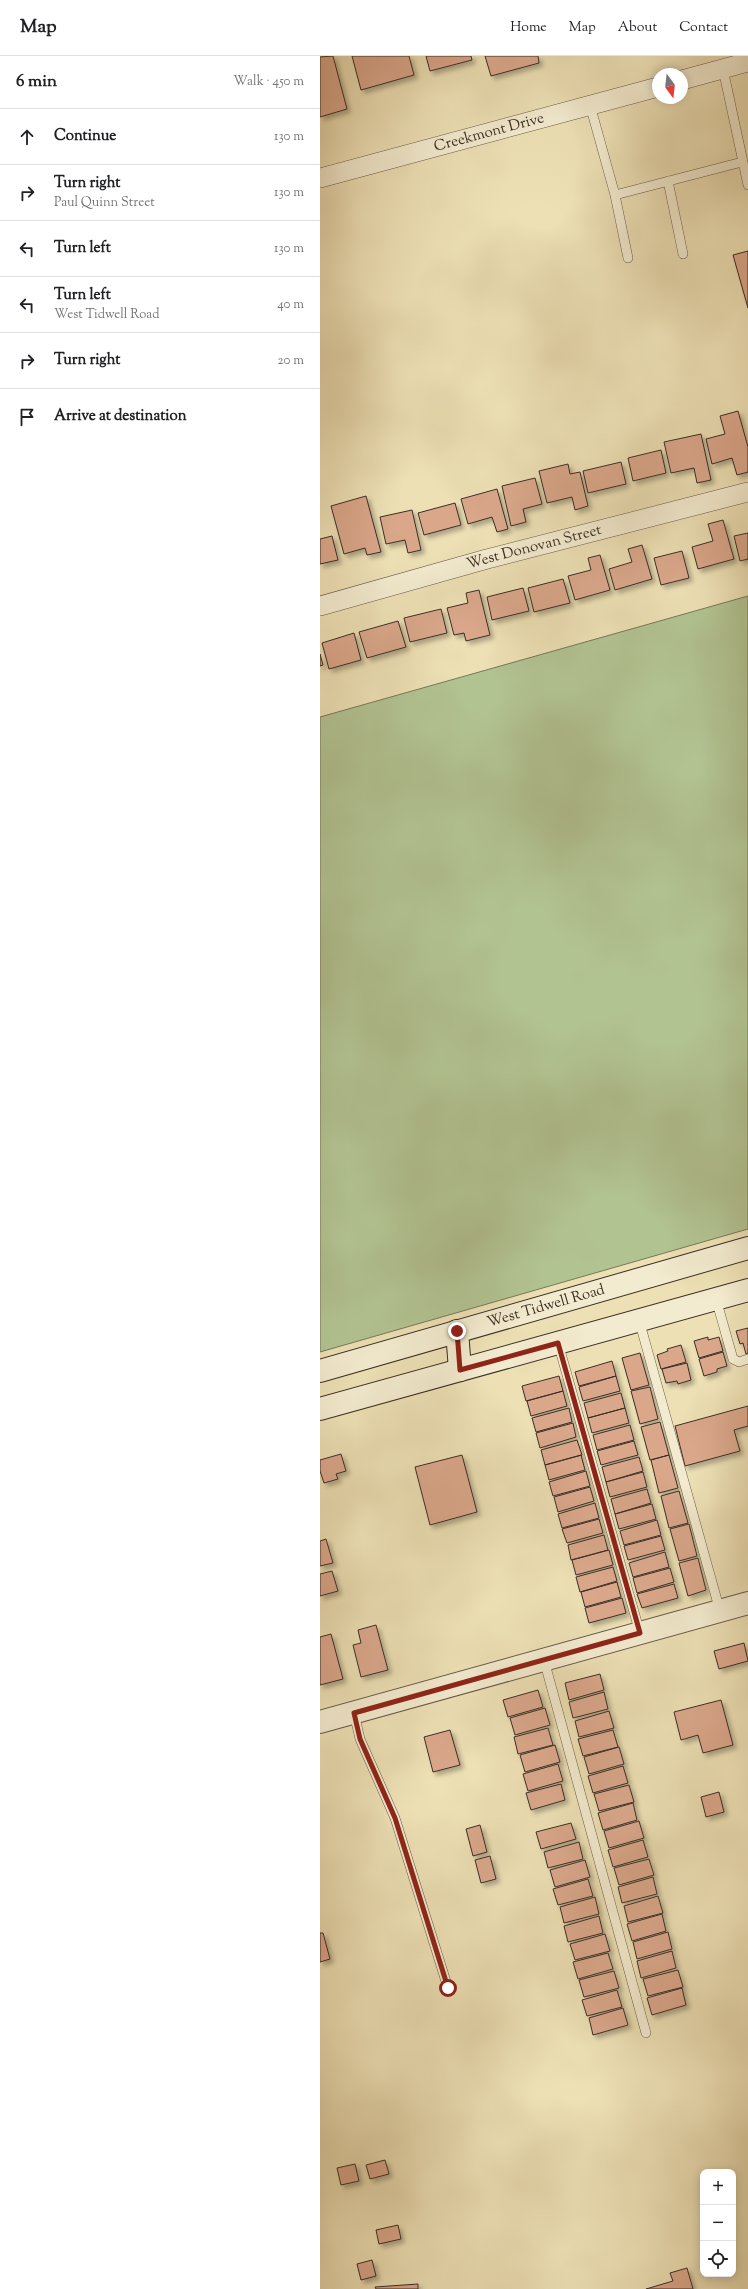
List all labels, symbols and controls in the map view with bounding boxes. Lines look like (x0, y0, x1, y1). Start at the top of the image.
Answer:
text: Map (20, 14, 57, 41)
text: Home (510, 18, 547, 38)
text: Map (569, 18, 596, 38)
text: About (618, 18, 657, 38)
text: Contact (679, 18, 728, 38)
north arrow (652, 68, 688, 104)
text: 6 min (16, 70, 57, 94)
text: Walk · 450 m (233, 73, 304, 91)
street label: Creekmont Drive (432, 108, 546, 157)
icon: ahead (16, 126, 38, 148)
text: Continue (54, 126, 116, 147)
text: 130 m (274, 128, 304, 146)
text: Turn right (54, 173, 120, 194)
icon: right (16, 182, 38, 204)
text: 130 m (274, 184, 304, 202)
text: Paul Quinn Street (54, 194, 155, 212)
icon: left (16, 238, 38, 260)
text: Turn left (54, 238, 111, 259)
text: 130 m (274, 240, 304, 258)
text: Turn left (54, 285, 111, 306)
icon: left (16, 294, 38, 316)
text: 40 m (277, 296, 304, 314)
text: West Tidwell Road (54, 306, 159, 324)
icon: right (16, 350, 38, 372)
text: Turn right (54, 350, 120, 371)
text: 20 m (278, 352, 304, 370)
icon: arrive (16, 406, 38, 428)
text: Arrive at destination (54, 406, 187, 427)
street label: West Donovan Street (464, 520, 604, 575)
street label: West Tidwell Road (484, 1279, 608, 1333)
route end (448, 1322, 466, 1340)
route start (439, 1979, 457, 1997)
map controls (700, 2169, 736, 2277)
button: + (700, 2169, 736, 2205)
button: − (700, 2205, 736, 2241)
button: locate (700, 2241, 736, 2277)

